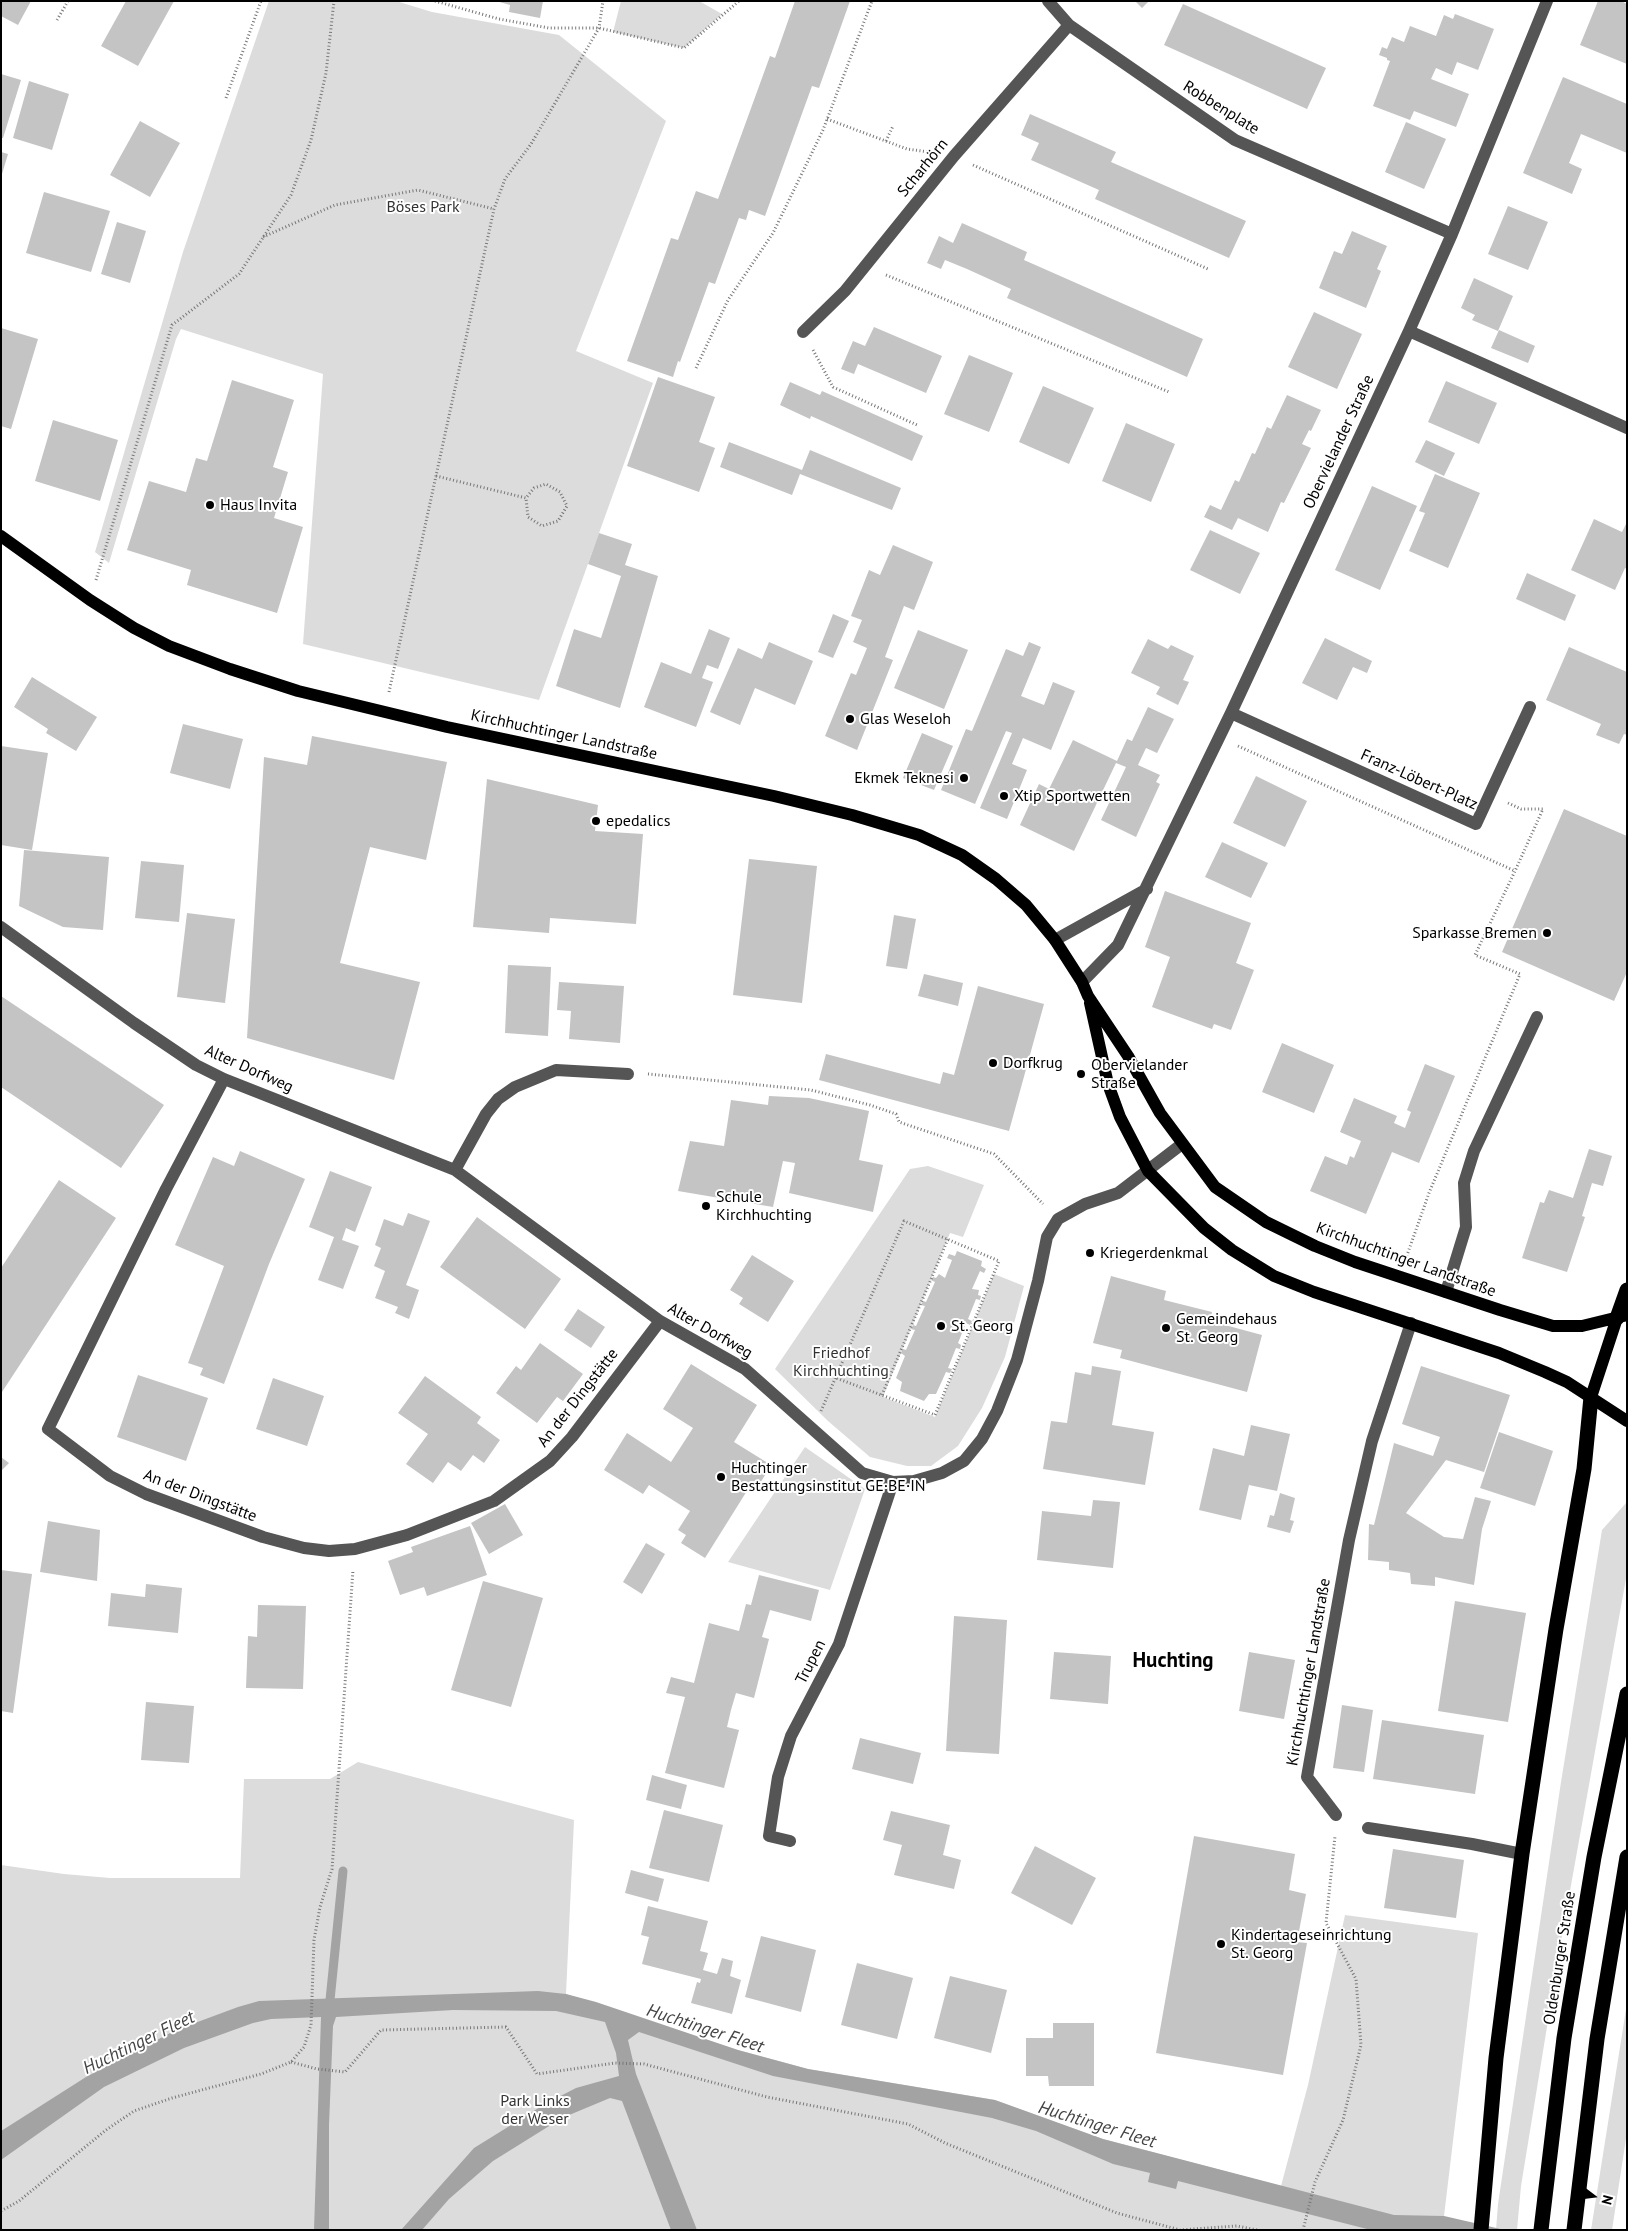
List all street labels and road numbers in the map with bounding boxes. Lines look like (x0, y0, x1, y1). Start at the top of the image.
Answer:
street label: Robbenplate (1179, 77, 1263, 139)
street label: Scharhörn (894, 135, 952, 201)
street label: Obervielander Straße (1299, 372, 1379, 512)
street label: Kirchhuchtinger Landstraße (469, 706, 659, 764)
street label: Franz-Löbert-Platz (1358, 746, 1480, 814)
street label: Alter Dorfweg (202, 1041, 296, 1097)
street label: Kirchhuchtinger Landstraße (1313, 1218, 1499, 1302)
street label: Alter Dorfweg (664, 1299, 756, 1363)
street label: An der Dingstätte (534, 1345, 622, 1451)
street label: An der Dingstätte (141, 1466, 259, 1526)
street label: Kirchhuchtinger Landstraße (1283, 1577, 1335, 1767)
street label: Trupen (792, 1637, 830, 1687)
street label: Oldenburger Straße (1540, 1890, 1580, 2026)

